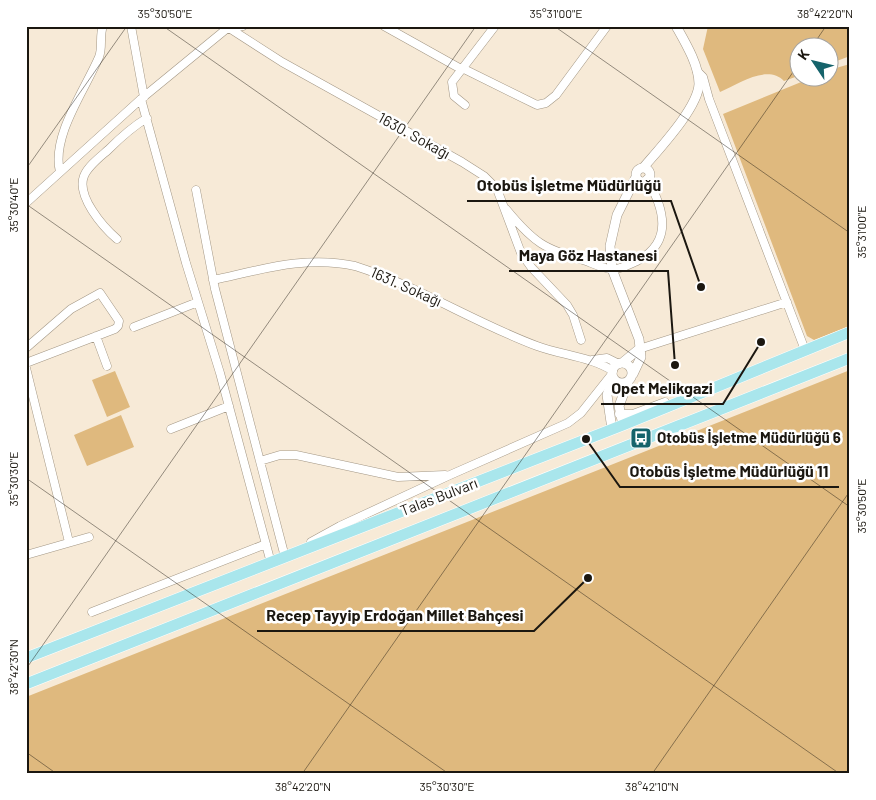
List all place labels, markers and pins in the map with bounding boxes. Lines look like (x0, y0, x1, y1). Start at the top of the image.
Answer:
callout: Otobüs İşletme Müdürlüğü (467, 170, 671, 201)
callout: Maya Göz Hastanesi (509, 240, 668, 271)
callout: Opet Melikgazi (601, 373, 723, 404)
bus stop icon: Otobüs İşletme Müdürlüğü 6 (629, 426, 653, 450)
place label: Otobüs İşletme Müdürlüğü 6 (657, 428, 841, 446)
callout: Otobüs İşletme Müdürlüğü 11 (620, 456, 839, 487)
callout: Recep Tayyip Erdoğan Millet Bahçesi (257, 600, 534, 631)

